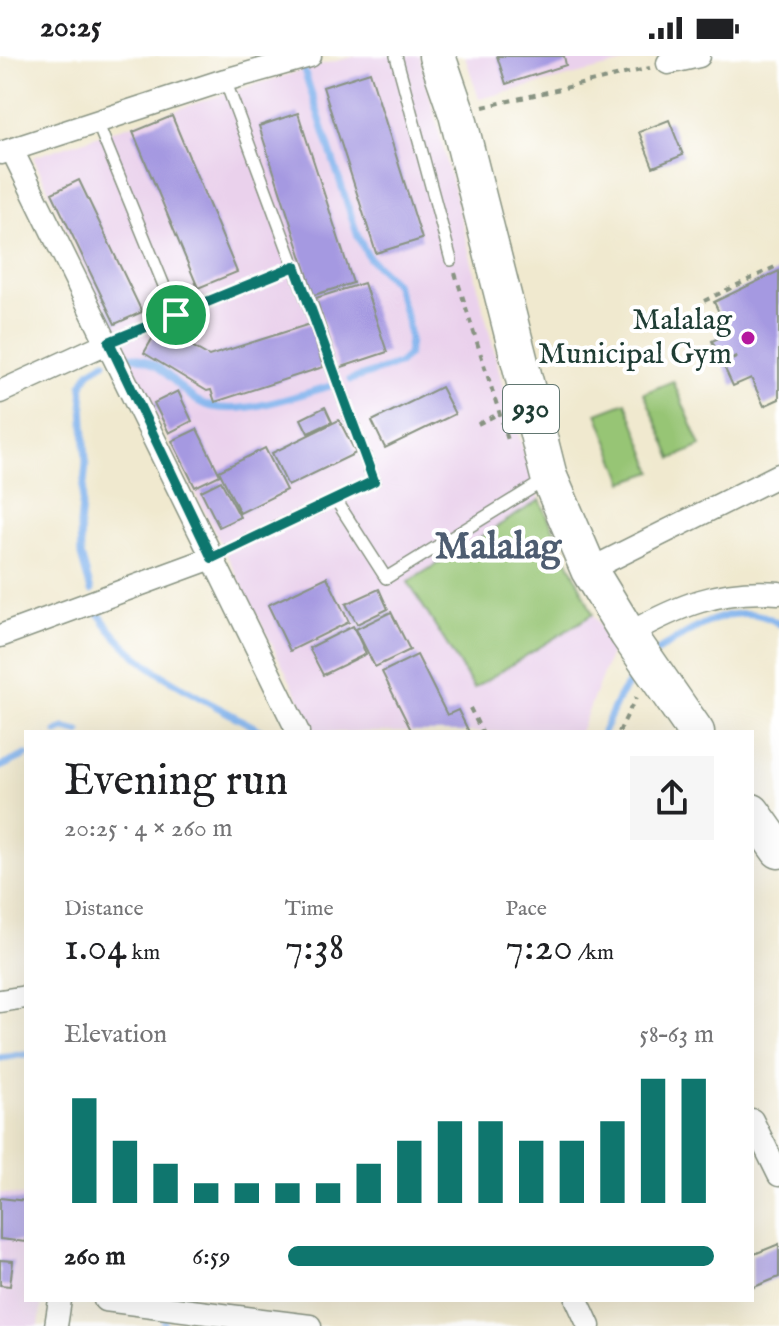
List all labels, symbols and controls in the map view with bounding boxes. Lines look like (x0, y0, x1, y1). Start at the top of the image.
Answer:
text: 20:25 (40, 9, 102, 47)
pin (142, 281, 210, 349)
icon: arrive (154, 293, 198, 337)
place label: Malalag Municipal Gym (538, 302, 733, 374)
marker: Malalag Municipal Gym (739, 329, 757, 347)
road number: 930 (503, 385, 559, 433)
district label: Malalag (435, 524, 563, 572)
text: Evening run (64, 754, 288, 810)
button: share (630, 756, 714, 840)
text: 20:25 · 4 × 260 m (64, 812, 233, 845)
text: Distance (64, 895, 144, 923)
text: Time (285, 895, 334, 923)
text: Pace (505, 895, 547, 923)
text: 1.04 (64, 923, 127, 974)
text: 7:38 (285, 923, 345, 974)
text: 7:20 (505, 923, 573, 974)
text: km (127, 939, 160, 967)
text: /km (573, 939, 614, 967)
text: Elevation (64, 1018, 167, 1051)
text: 58–63 m (639, 1018, 714, 1051)
text: 260 m (64, 1240, 126, 1273)
text: 6:59 (192, 1240, 231, 1273)

